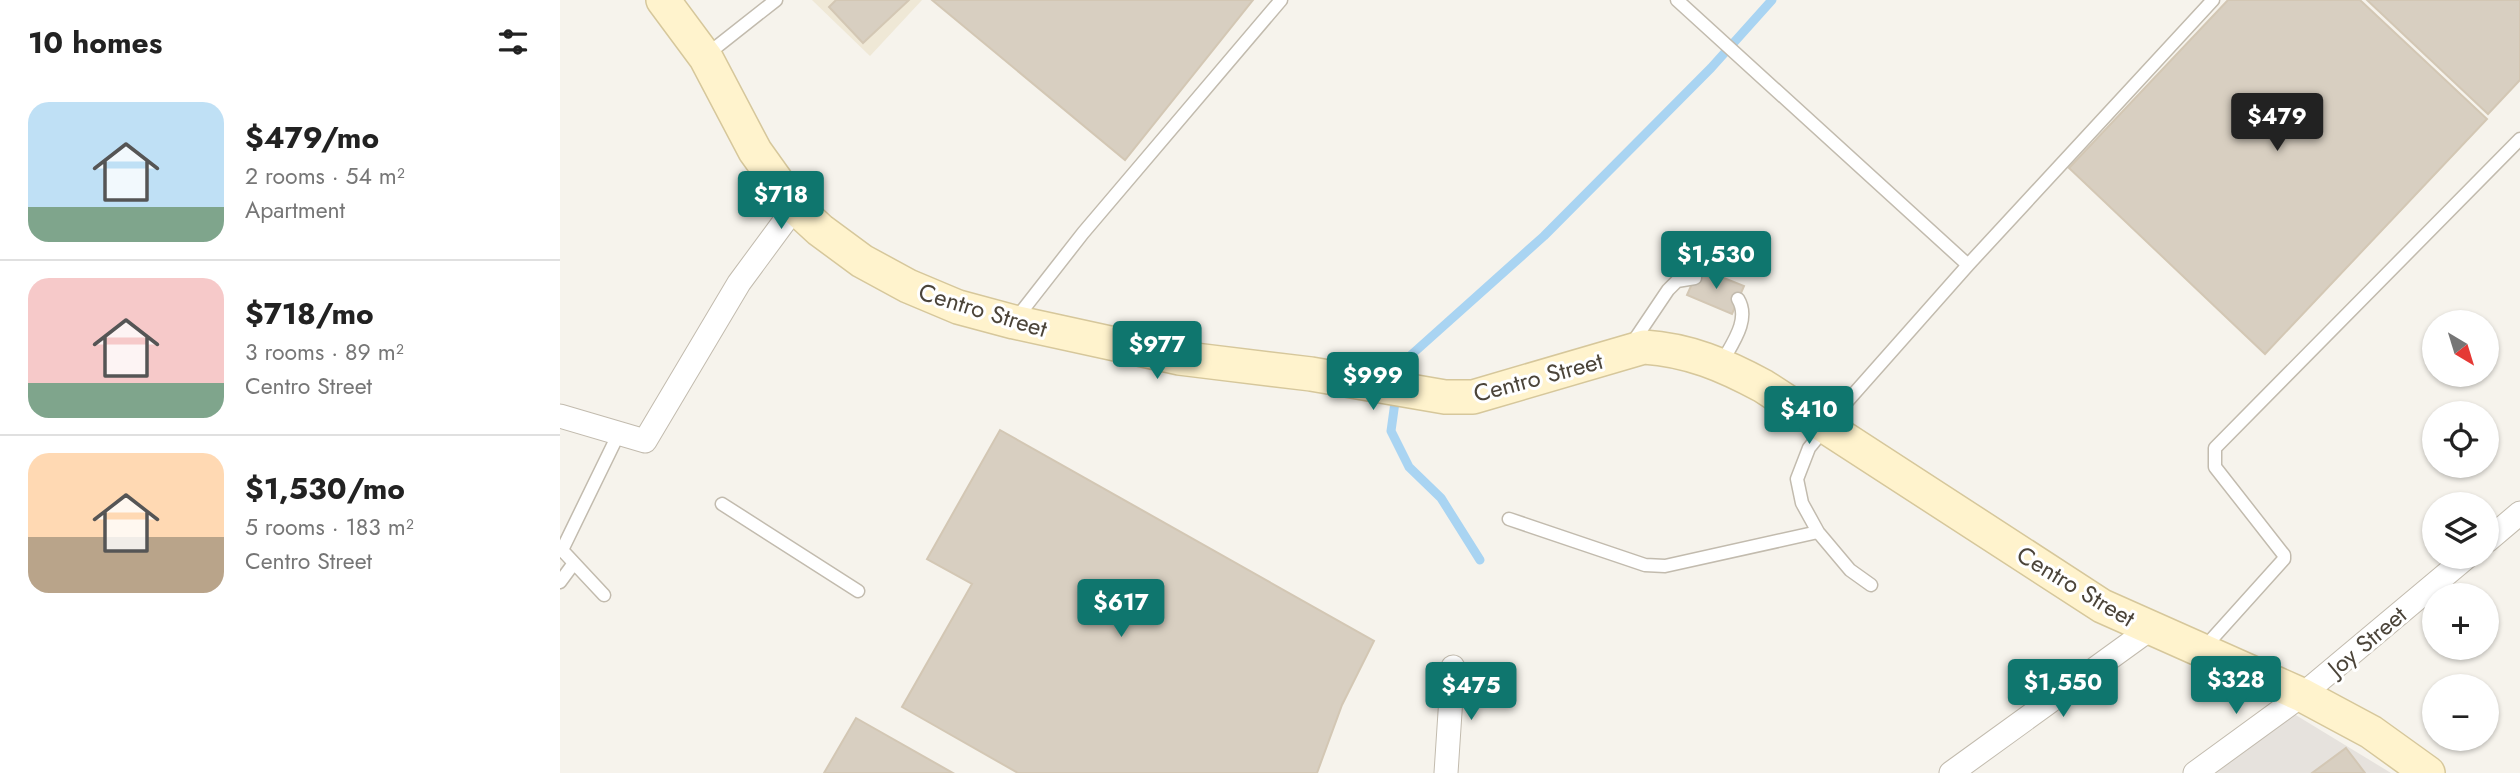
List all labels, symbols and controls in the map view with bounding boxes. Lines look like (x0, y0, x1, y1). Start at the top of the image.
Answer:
text: 10 homes (28, 21, 162, 64)
icon: filters (494, 23, 532, 61)
pin: $479 (2236, 94, 2318, 153)
text: $479 (2247, 99, 2307, 133)
text: $479/mo (245, 116, 379, 159)
icon: home (84, 130, 168, 214)
text: 2 rooms · 54 m² (245, 159, 405, 193)
pin: $718 (740, 172, 822, 231)
text: $718 (754, 177, 808, 211)
text: Apartment (245, 193, 345, 227)
pin: $1,530 (1659, 232, 1773, 291)
text: $1,530 (1677, 237, 1755, 271)
street label: Centro Street (914, 274, 1052, 346)
text: $718/mo (245, 292, 374, 335)
icon: home (84, 306, 168, 390)
north arrow (2422, 310, 2499, 387)
map controls (2422, 310, 2499, 751)
pin: $977 (1116, 322, 1198, 381)
text: $977 (1129, 327, 1185, 361)
text: 3 rooms · 89 m² (245, 335, 404, 369)
street label: Centro Street (1469, 343, 1607, 411)
pin: $999 (1332, 352, 1414, 412)
text: $999 (1343, 358, 1403, 392)
text: Centro Street (245, 369, 372, 403)
pin: $410 (1768, 386, 1850, 446)
text: $410 (1780, 392, 1838, 426)
button: locate (2422, 401, 2499, 478)
text: $1,530/mo (245, 467, 405, 510)
icon: home (84, 481, 168, 565)
button: layers (2422, 492, 2499, 569)
text: 5 rooms · 183 m² (245, 510, 414, 544)
street label: Centro Street (2010, 537, 2142, 635)
text: Centro Street (245, 544, 372, 578)
pin: $617 (1080, 580, 1162, 639)
button: + (2422, 583, 2499, 660)
text: $617 (1093, 585, 1149, 619)
street label: Joy Street (2318, 597, 2414, 686)
pin: $328 (2195, 656, 2277, 716)
pin: $1,550 (2006, 660, 2120, 719)
pin: $475 (1430, 662, 1512, 722)
text: $328 (2207, 662, 2265, 696)
text: $1,550 (2024, 665, 2102, 699)
text: $475 (1441, 668, 1501, 702)
button: − (2422, 674, 2499, 751)

